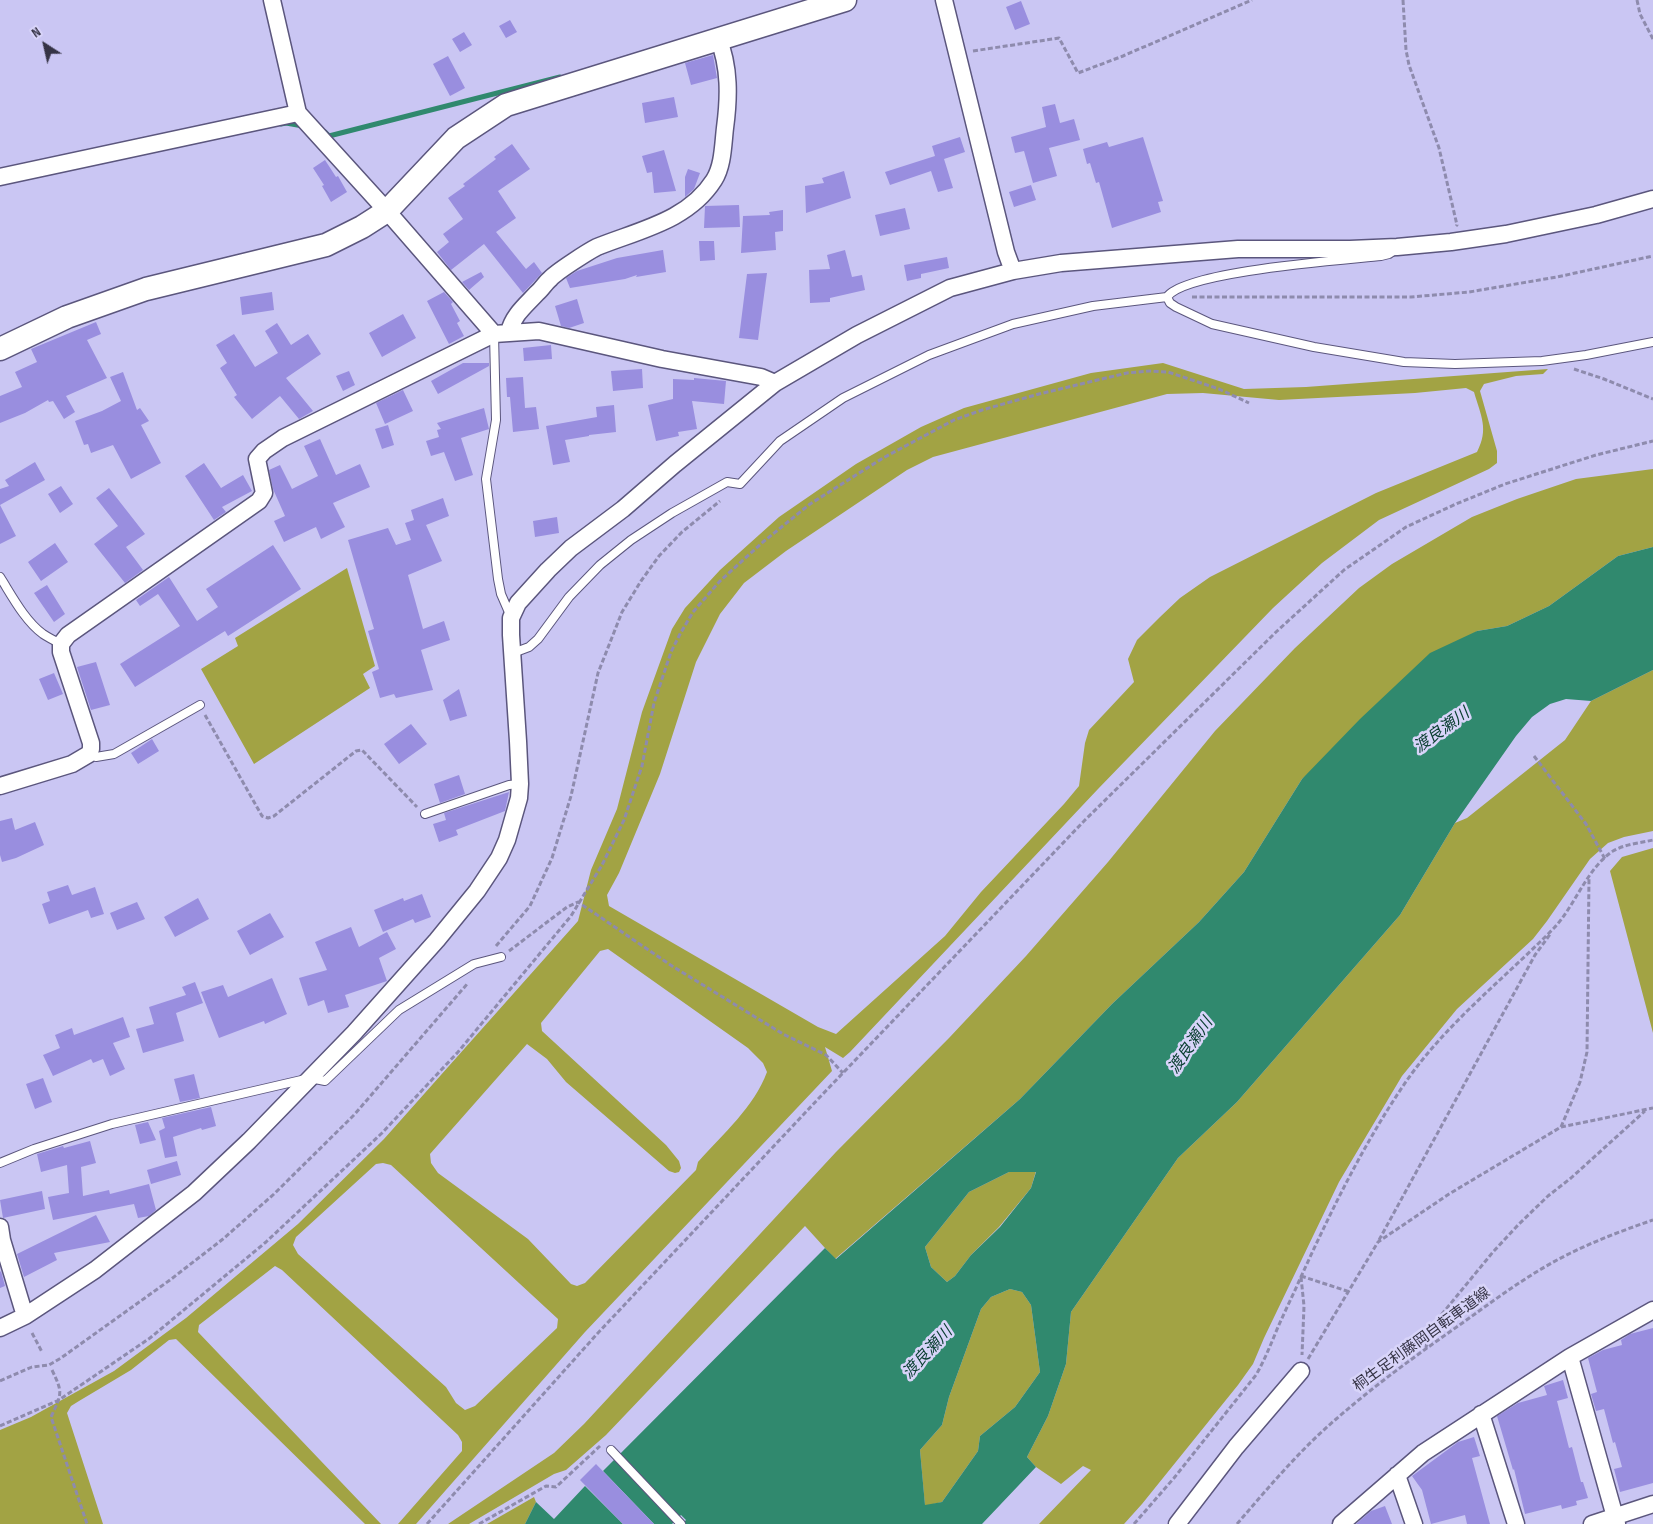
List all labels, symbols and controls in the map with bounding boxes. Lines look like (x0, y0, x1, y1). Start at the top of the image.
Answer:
north arrow (20, 20, 70, 70)
text: N (28, 23, 44, 41)
water label: 渡良瀬川 (1410, 704, 1474, 758)
water label: 渡良瀬川 (1165, 1014, 1217, 1078)
street label: 桐生足利藤岡自転車道線 (1350, 1284, 1494, 1396)
water label: 渡良瀬川 (899, 1323, 957, 1383)

